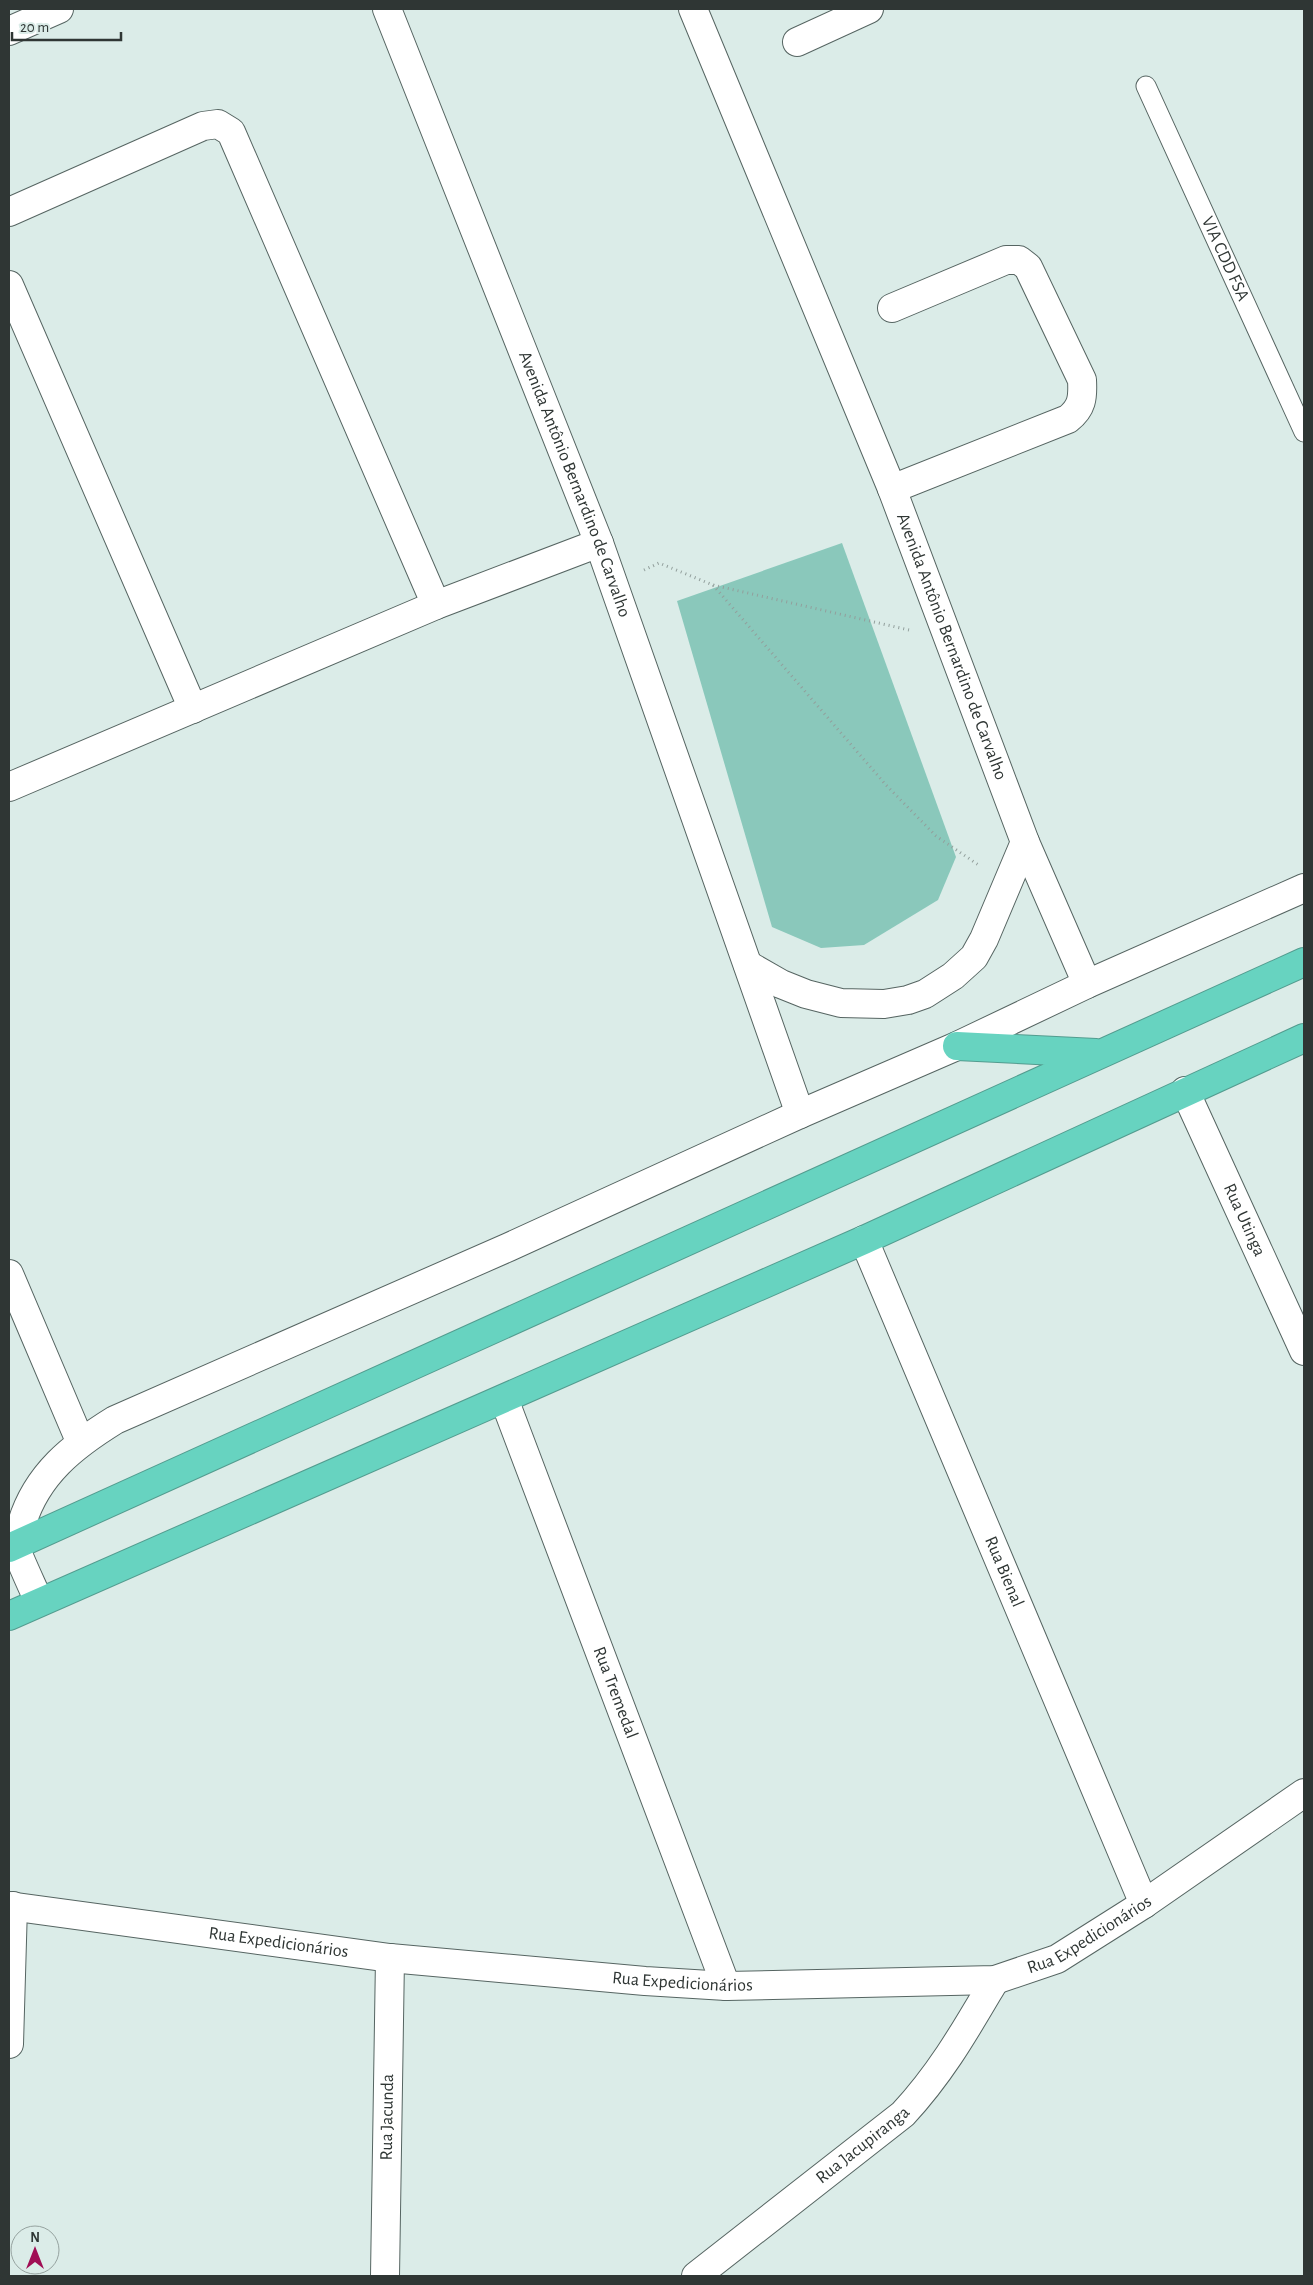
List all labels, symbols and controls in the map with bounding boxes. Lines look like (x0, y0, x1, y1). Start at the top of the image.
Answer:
scale bar (12, 10, 121, 42)
text: 20 m (20, 20, 49, 35)
street label: VIA CDD FSA (1198, 214, 1252, 304)
street label: Avenida Antônio Bernardino de Carvalho (515, 349, 633, 620)
street label: Avenida Antônio Bernardino de Carvalho (893, 511, 1010, 783)
street label: Rua Utinga (1220, 1181, 1268, 1259)
street label: Rua Bienal (981, 1534, 1027, 1610)
street label: Rua Tremedal (590, 1644, 641, 1741)
street label: Rua Expedicionários (1025, 1892, 1155, 1977)
street label: Rua Expedicionários (207, 1924, 350, 1961)
street label: Rua Expedicionários (611, 1969, 753, 1995)
street label: Rua Jacunda (378, 2074, 397, 2160)
street label: Rua Jacupiranga (813, 2104, 914, 2187)
north arrow (10, 2225, 60, 2275)
text: N (30, 2231, 40, 2245)

